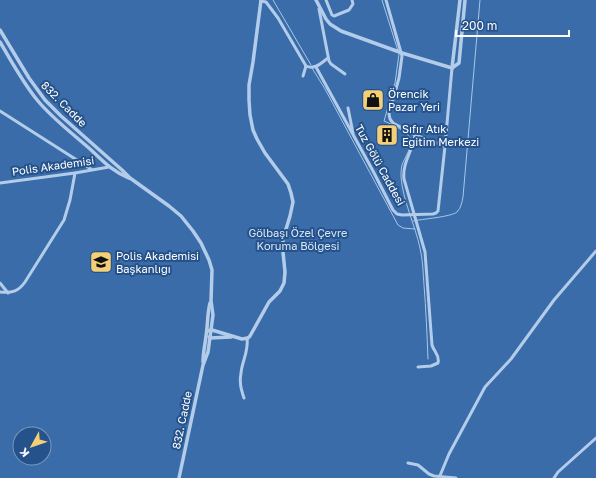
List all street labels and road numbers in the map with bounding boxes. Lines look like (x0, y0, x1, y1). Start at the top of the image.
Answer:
street label: 832. Cadde (39, 78, 90, 129)
street label: Tuz Gölü Caddesi (353, 122, 408, 208)
street label: Polis Akademisi (11, 153, 95, 178)
street label: 832. Cadde (169, 390, 194, 450)

